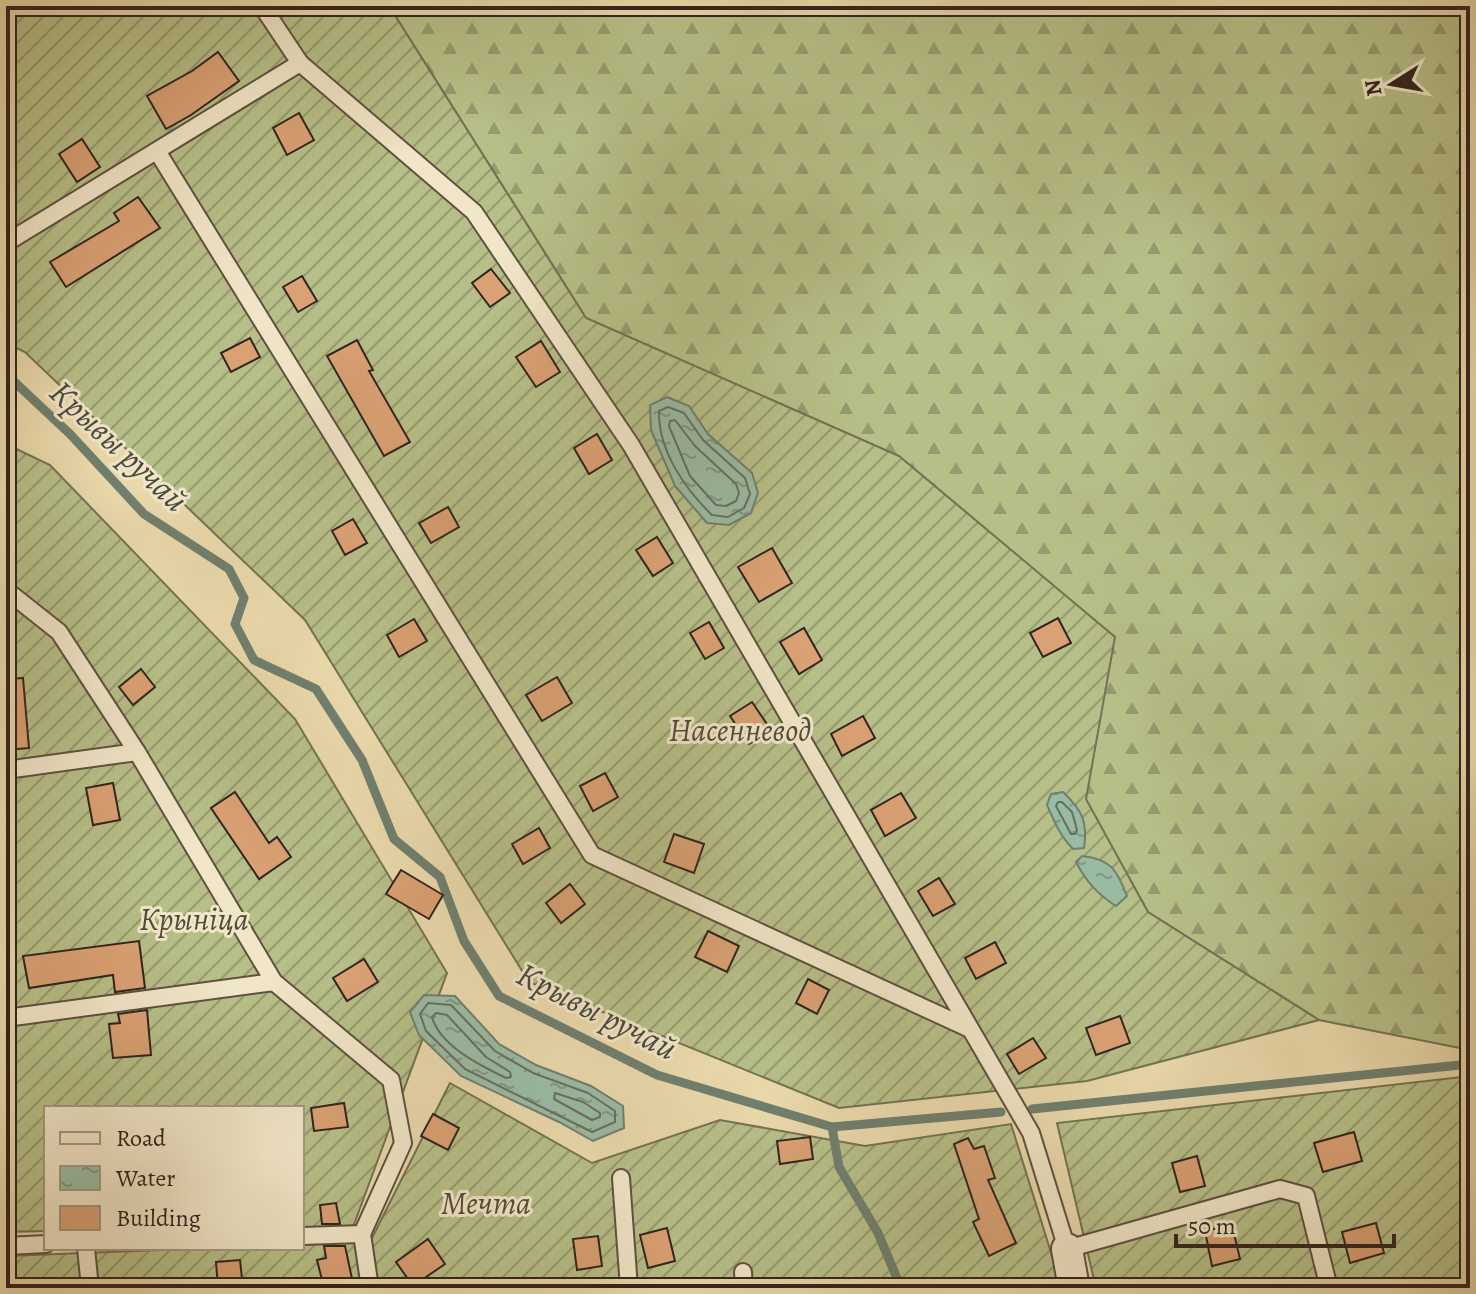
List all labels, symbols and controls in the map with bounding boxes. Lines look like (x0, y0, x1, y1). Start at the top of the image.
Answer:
north arrow (1352, 44, 1432, 124)
text: N (1357, 77, 1390, 98)
water label: Крывы ручай (39, 369, 199, 523)
park label: Насенневод (669, 708, 811, 752)
park label: Крыніца (139, 897, 249, 941)
water label: Крывы ручай (509, 951, 685, 1071)
legend (44, 1106, 304, 1250)
text: Road (116, 1122, 166, 1154)
text: Water (115, 1162, 176, 1194)
park label: Мечта (441, 1181, 531, 1225)
scale bar (1176, 1198, 1394, 1248)
text: Building (116, 1202, 201, 1234)
text: 50 m (1188, 1210, 1236, 1242)

